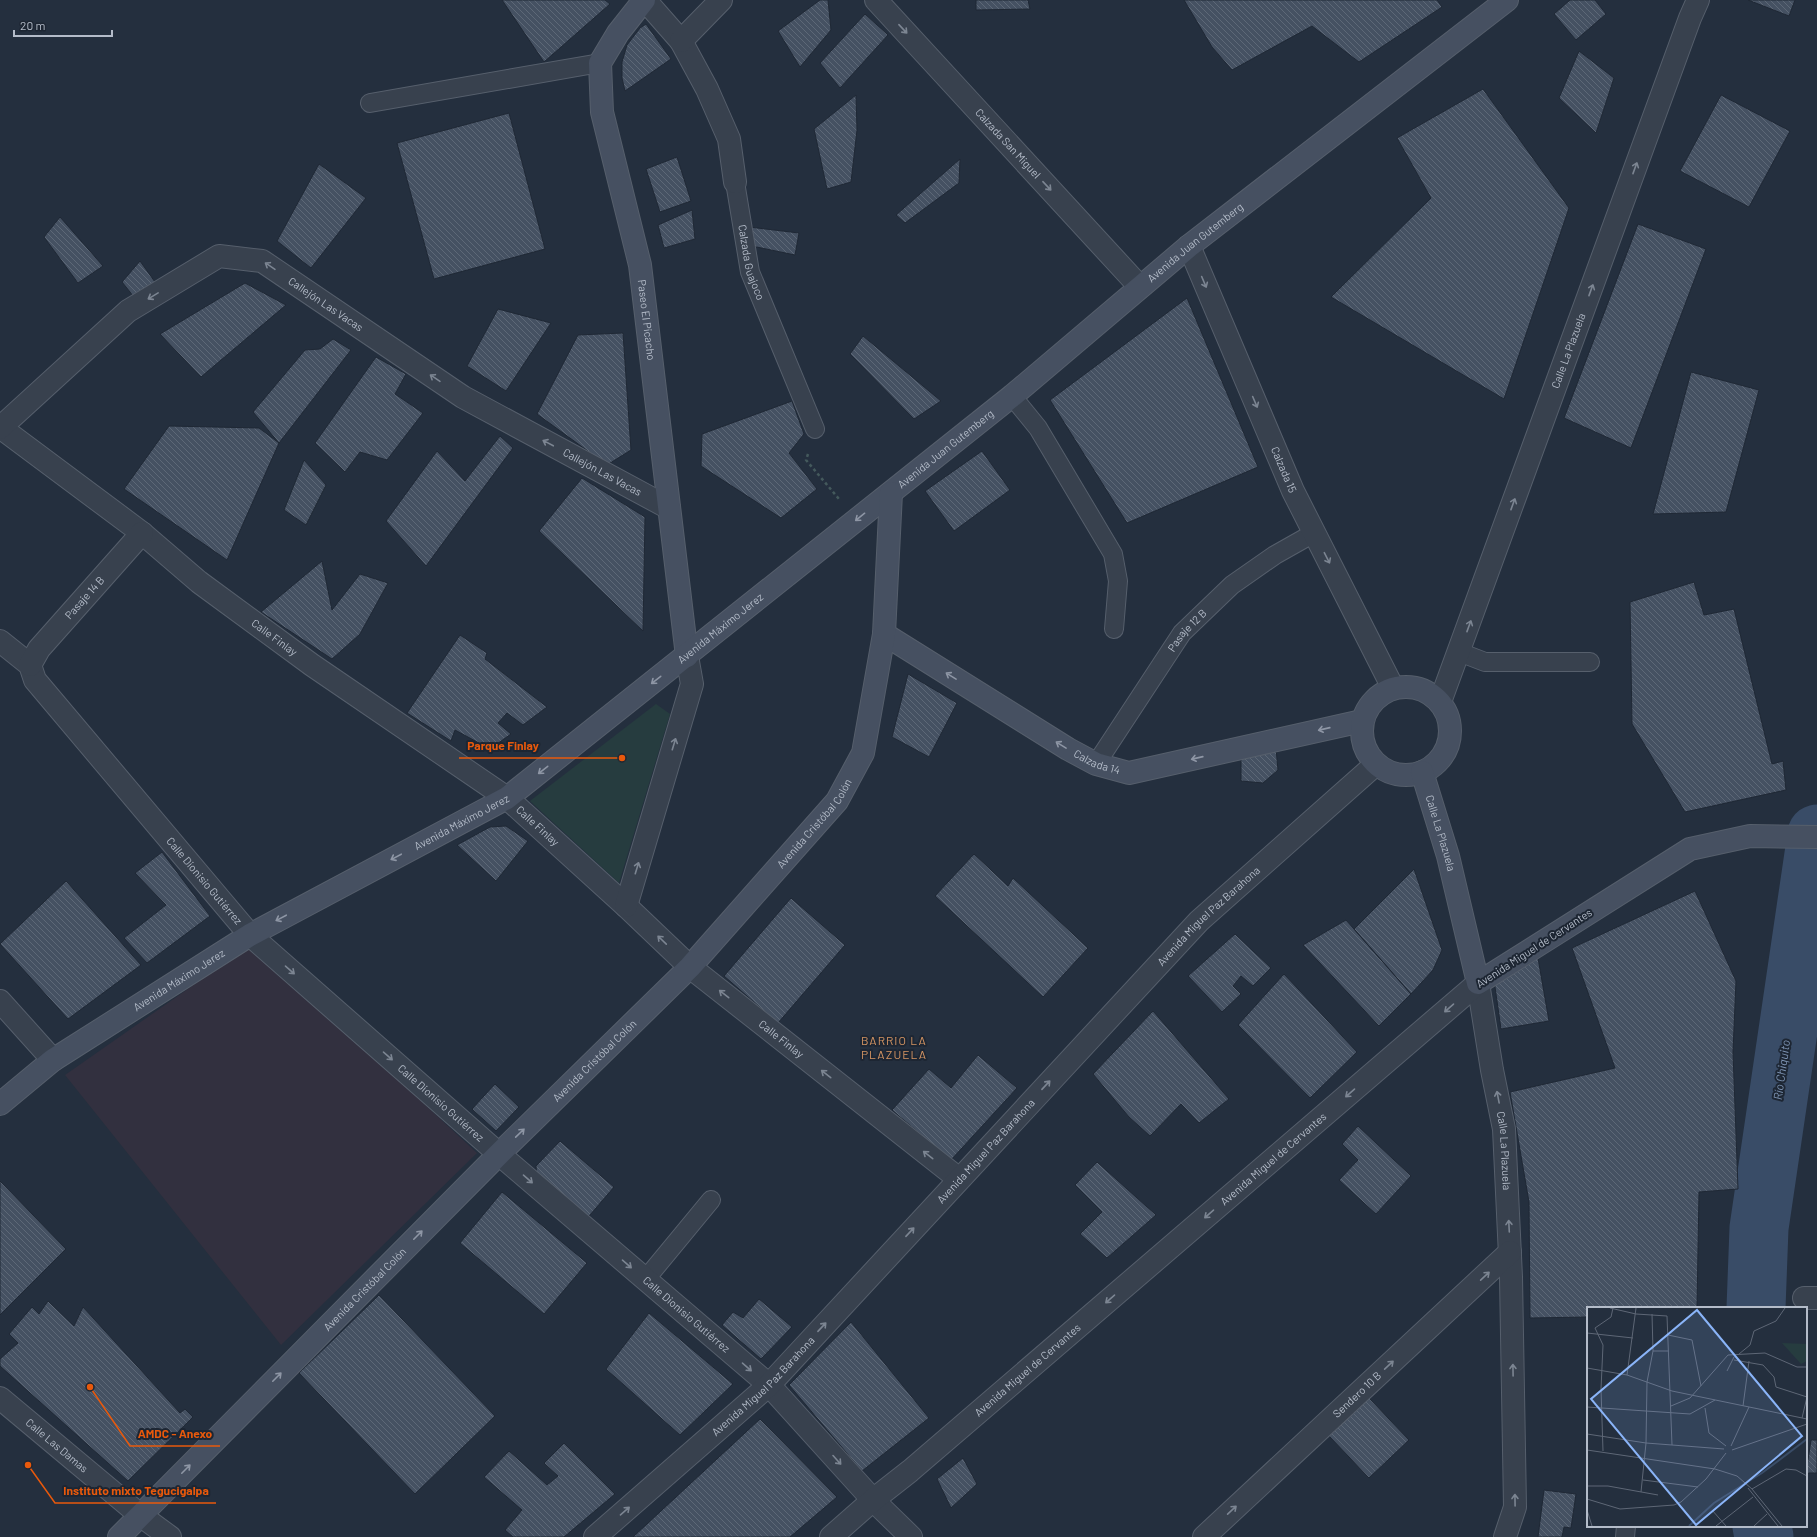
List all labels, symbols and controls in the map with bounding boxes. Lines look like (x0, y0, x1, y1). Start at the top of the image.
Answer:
scale bar (14, 12, 112, 38)
text: 20 m (20, 18, 46, 32)
one-way arrow (898, 24, 907, 34)
street label: Calzada San Miguel (973, 106, 1044, 181)
one-way arrow (1632, 162, 1640, 174)
one-way arrow (1043, 181, 1052, 191)
street label: Avenida Juan Gutemberg (1145, 200, 1245, 284)
street label: Calzada Guajoco (736, 223, 768, 302)
one-way arrow (264, 262, 275, 270)
street label: Callejón Las Vacas (286, 274, 366, 334)
one-way arrow (1201, 275, 1209, 287)
street label: Paseo El Picacho (636, 279, 658, 361)
one-way arrow (1587, 284, 1595, 296)
one-way arrow (148, 292, 159, 300)
street label: Calle La Plazuela (1548, 311, 1588, 390)
one-way arrow (430, 374, 441, 382)
one-way arrow (1252, 395, 1259, 407)
street label: Avenida Juan Gutemberg (895, 406, 996, 491)
one-way arrow (542, 438, 554, 446)
street label: Callejón Las Vacas (561, 445, 644, 498)
street label: Calzada 15 (1269, 445, 1300, 495)
one-way arrow (1510, 498, 1517, 511)
one-way arrow (855, 513, 866, 521)
one-way arrow (1324, 552, 1331, 564)
street label: Pasaje 14 B (62, 573, 107, 621)
street label: Avenida Máximo Jerez (675, 590, 765, 666)
street label: Pasaje 12 B (1165, 606, 1209, 654)
street label: Calle Finlay (249, 616, 300, 658)
one-way arrow (1465, 621, 1473, 633)
one-way arrow (946, 672, 957, 680)
one-way arrow (651, 676, 662, 685)
one-way arrow (1318, 726, 1331, 734)
callout: Parque Finlay (459, 734, 547, 758)
one-way arrow (671, 737, 678, 750)
text: Parque Finlay (467, 738, 539, 752)
one-way arrow (1056, 741, 1067, 749)
street label: Calzada 14 (1072, 746, 1122, 776)
one-way arrow (1191, 754, 1204, 762)
one-way arrow (538, 765, 549, 774)
street label: Avenida Cristóbal Colón (774, 776, 854, 870)
street label: Avenida Máximo Jerez (412, 791, 511, 852)
street label: Calle La Plazuela (1424, 793, 1458, 873)
street label: Calle Finlay (514, 803, 562, 848)
street label: Calle Dionisio Gutiérrez (164, 834, 245, 927)
one-way arrow (390, 854, 402, 862)
one-way arrow (634, 862, 641, 875)
street label: Avenida Miguel Paz Barahona (1154, 863, 1262, 968)
street label: Avenida Miguel de Cervantes (1473, 905, 1594, 990)
one-way arrow (275, 915, 287, 923)
one-way arrow (657, 935, 667, 945)
street label: Avenida Máximo Jerez (131, 946, 227, 1013)
one-way arrow (285, 965, 295, 974)
one-way arrow (718, 989, 729, 998)
one-way arrow (1443, 1004, 1454, 1013)
street label: Avenida Cristóbal Colón (550, 1016, 639, 1104)
street label: Calle Finlay (757, 1017, 807, 1060)
district label: BARRIO LA PLAZUELA (861, 1033, 927, 1061)
water label: Río Chiquito (1770, 1039, 1792, 1101)
one-way arrow (382, 1051, 393, 1060)
street label: Calle Dionisio Gutiérrez (396, 1061, 487, 1144)
one-way arrow (820, 1070, 831, 1078)
one-way arrow (1041, 1080, 1051, 1090)
one-way arrow (1345, 1088, 1355, 1098)
one-way arrow (1493, 1090, 1501, 1103)
street label: Avenida Miguel Paz Barahona (934, 1096, 1037, 1206)
street label: Avenida Miguel de Cervantes (1217, 1109, 1329, 1208)
street label: Calle La Plazuela (1495, 1110, 1514, 1190)
one-way arrow (515, 1128, 525, 1138)
one-way arrow (922, 1150, 933, 1159)
one-way arrow (523, 1175, 534, 1184)
one-way arrow (1204, 1210, 1214, 1219)
one-way arrow (1505, 1220, 1513, 1233)
one-way arrow (905, 1227, 915, 1237)
one-way arrow (413, 1230, 423, 1240)
street label: Avenida Cristóbal Colón (320, 1245, 409, 1333)
one-way arrow (622, 1259, 632, 1268)
one-way arrow (1479, 1272, 1490, 1281)
street label: Calle Dionisio Gutiérrez (641, 1273, 733, 1355)
one-way arrow (1106, 1294, 1116, 1303)
inset map (1587, 1307, 1807, 1527)
street label: Avenida Miguel de Cervantes (972, 1321, 1083, 1419)
one-way arrow (817, 1323, 826, 1333)
street label: Avenida Miguel Paz Barahona (709, 1333, 817, 1438)
one-way arrow (1384, 1360, 1394, 1370)
one-way arrow (742, 1362, 752, 1371)
one-way arrow (1509, 1364, 1517, 1377)
street label: Sendero 10 B (1330, 1368, 1384, 1420)
one-way arrow (272, 1372, 282, 1382)
street label: Calle Las Damas (23, 1415, 91, 1475)
callout: AMDC - Anexo (130, 1422, 220, 1446)
text: AMDC - Anexo (138, 1426, 213, 1440)
one-way arrow (832, 1455, 842, 1465)
one-way arrow (181, 1464, 191, 1474)
callout: Instituto mixto Tegucigalpa (55, 1479, 216, 1503)
text: Instituto mixto Tegucigalpa (63, 1483, 209, 1497)
one-way arrow (1511, 1494, 1519, 1507)
one-way arrow (1227, 1506, 1238, 1515)
one-way arrow (620, 1507, 630, 1516)

